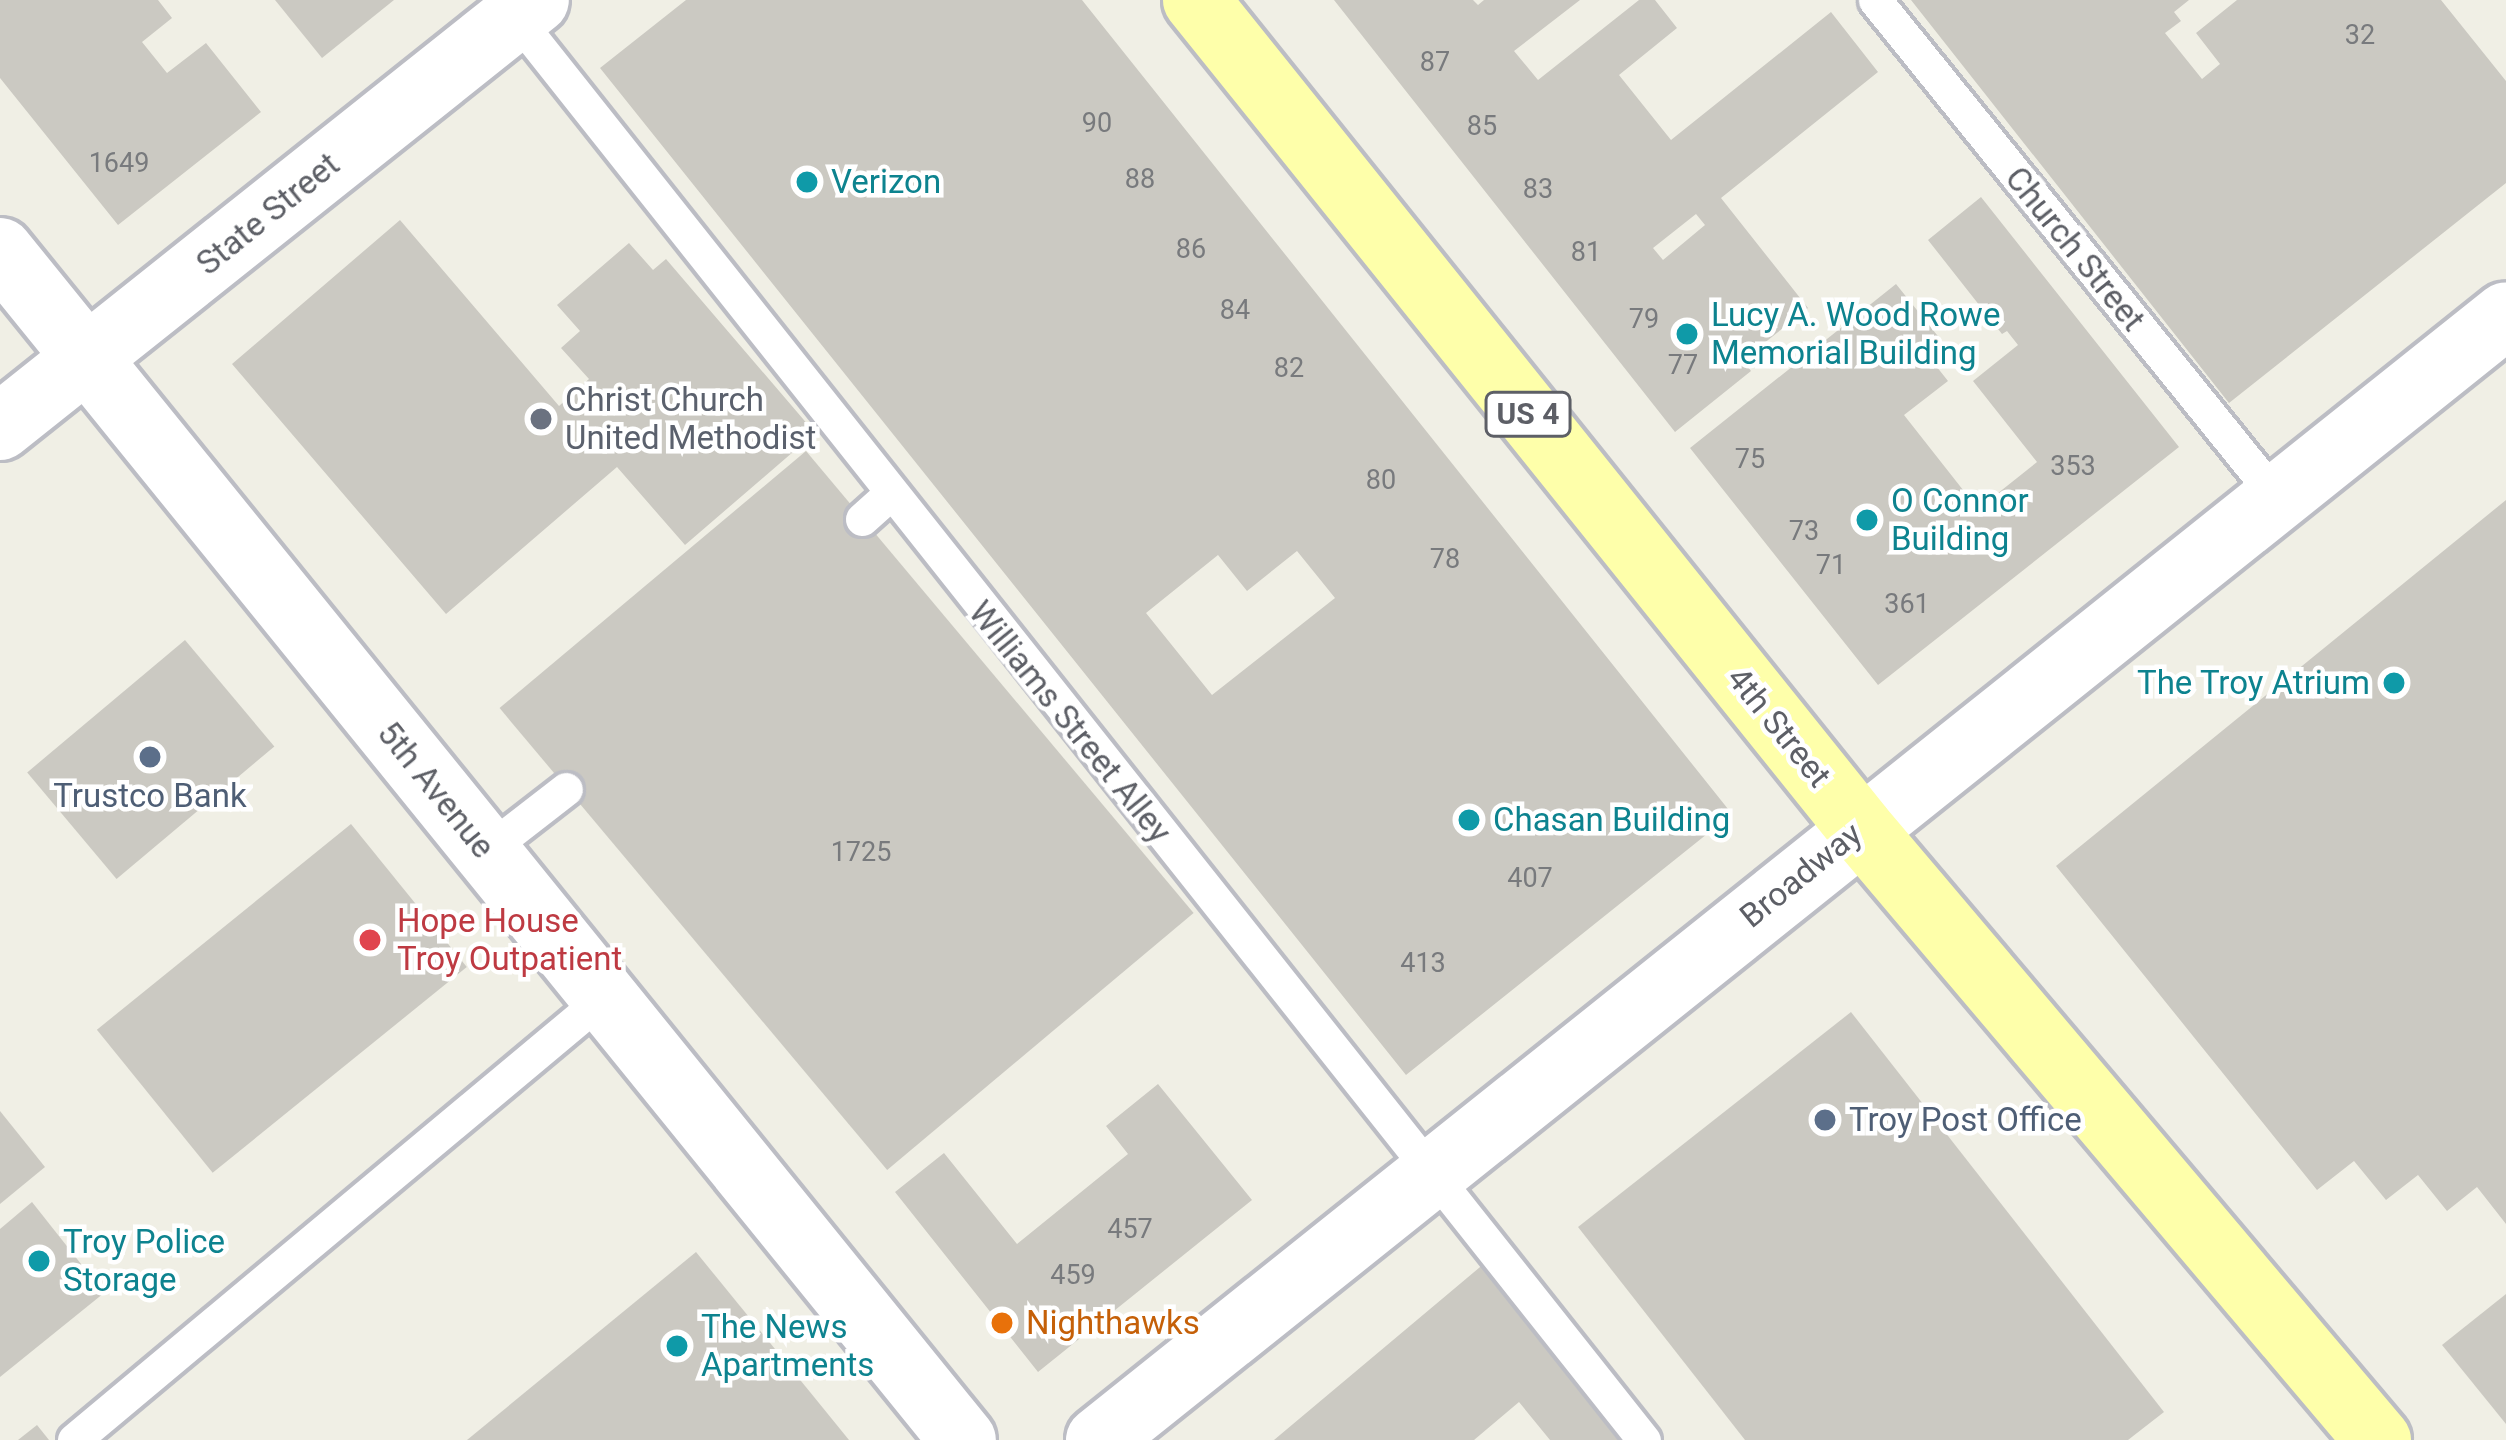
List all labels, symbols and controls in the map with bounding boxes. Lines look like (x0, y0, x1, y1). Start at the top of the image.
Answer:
house number: 32 (2345, 20, 2375, 52)
house number: 87 (1420, 47, 1450, 79)
house number: 90 (1082, 108, 1112, 140)
house number: 85 (1467, 111, 1497, 143)
street label: State Street (189, 145, 347, 283)
house number: 1649 (89, 148, 149, 180)
street label: Church Street (1997, 159, 2153, 339)
place label: Verizon (831, 162, 941, 202)
house number: 88 (1125, 164, 1155, 196)
marker: Verizon (794, 169, 820, 195)
house number: 83 (1523, 174, 1553, 206)
house number: 86 (1176, 234, 1206, 266)
house number: 81 (1571, 237, 1601, 269)
house number: 84 (1220, 295, 1250, 327)
place label: Lucy A. Wood Rowe Memorial Building (1711, 295, 2000, 373)
house number: 79 (1629, 304, 1659, 336)
marker: Lucy A. Wood Rowe Memorial Building (1674, 321, 1700, 347)
house number: 77 (1668, 350, 1698, 382)
house number: 82 (1274, 353, 1304, 385)
place label: Christ Church United Methodist (565, 380, 816, 458)
road number: US 4 (1483, 390, 1573, 438)
marker: Christ Church United Methodist (528, 406, 554, 432)
house number: 75 (1735, 444, 1765, 476)
house number: 353 (2050, 451, 2096, 483)
house number: 80 (1366, 465, 1396, 497)
place label: O Connor Building (1891, 481, 2029, 559)
marker: O Connor Building (1854, 507, 1880, 533)
house number: 73 (1789, 516, 1819, 548)
house number: 78 (1430, 544, 1460, 576)
house number: 71 (1816, 550, 1846, 582)
house number: 361 (1884, 589, 1930, 621)
street label: Williams Street Alley (960, 593, 1180, 851)
street label: 4th Street (1719, 659, 1839, 795)
place label: The Troy Atrium (2136, 663, 2370, 703)
marker: The Troy Atrium (2381, 670, 2407, 696)
street label: 5th Avenue (369, 714, 503, 866)
marker: Trustco Bank (137, 744, 163, 770)
place label: Trustco Bank (53, 776, 247, 816)
place label: Chasan Building (1493, 800, 1730, 840)
marker: Chasan Building (1456, 807, 1482, 833)
street label: Broadway (1732, 814, 1870, 936)
house number: 1725 (831, 837, 891, 869)
house number: 407 (1507, 863, 1553, 895)
place label: Hope House Troy Outpatient (397, 901, 622, 979)
marker: Hope House Troy Outpatient (354, 924, 386, 956)
house number: 413 (1400, 948, 1446, 980)
place label: Troy Post Office (1849, 1100, 2082, 1140)
marker: Troy Post Office (1812, 1107, 1838, 1133)
house number: 457 (1107, 1214, 1153, 1246)
place label: Troy Police Storage (63, 1222, 225, 1300)
marker: Troy Police Storage (26, 1248, 52, 1274)
house number: 459 (1050, 1260, 1096, 1292)
place label: Nighthawks (1026, 1303, 1200, 1343)
place label: The News Apartments (701, 1307, 874, 1385)
marker: Nighthawks (989, 1310, 1015, 1336)
marker: The News Apartments (664, 1333, 690, 1359)

